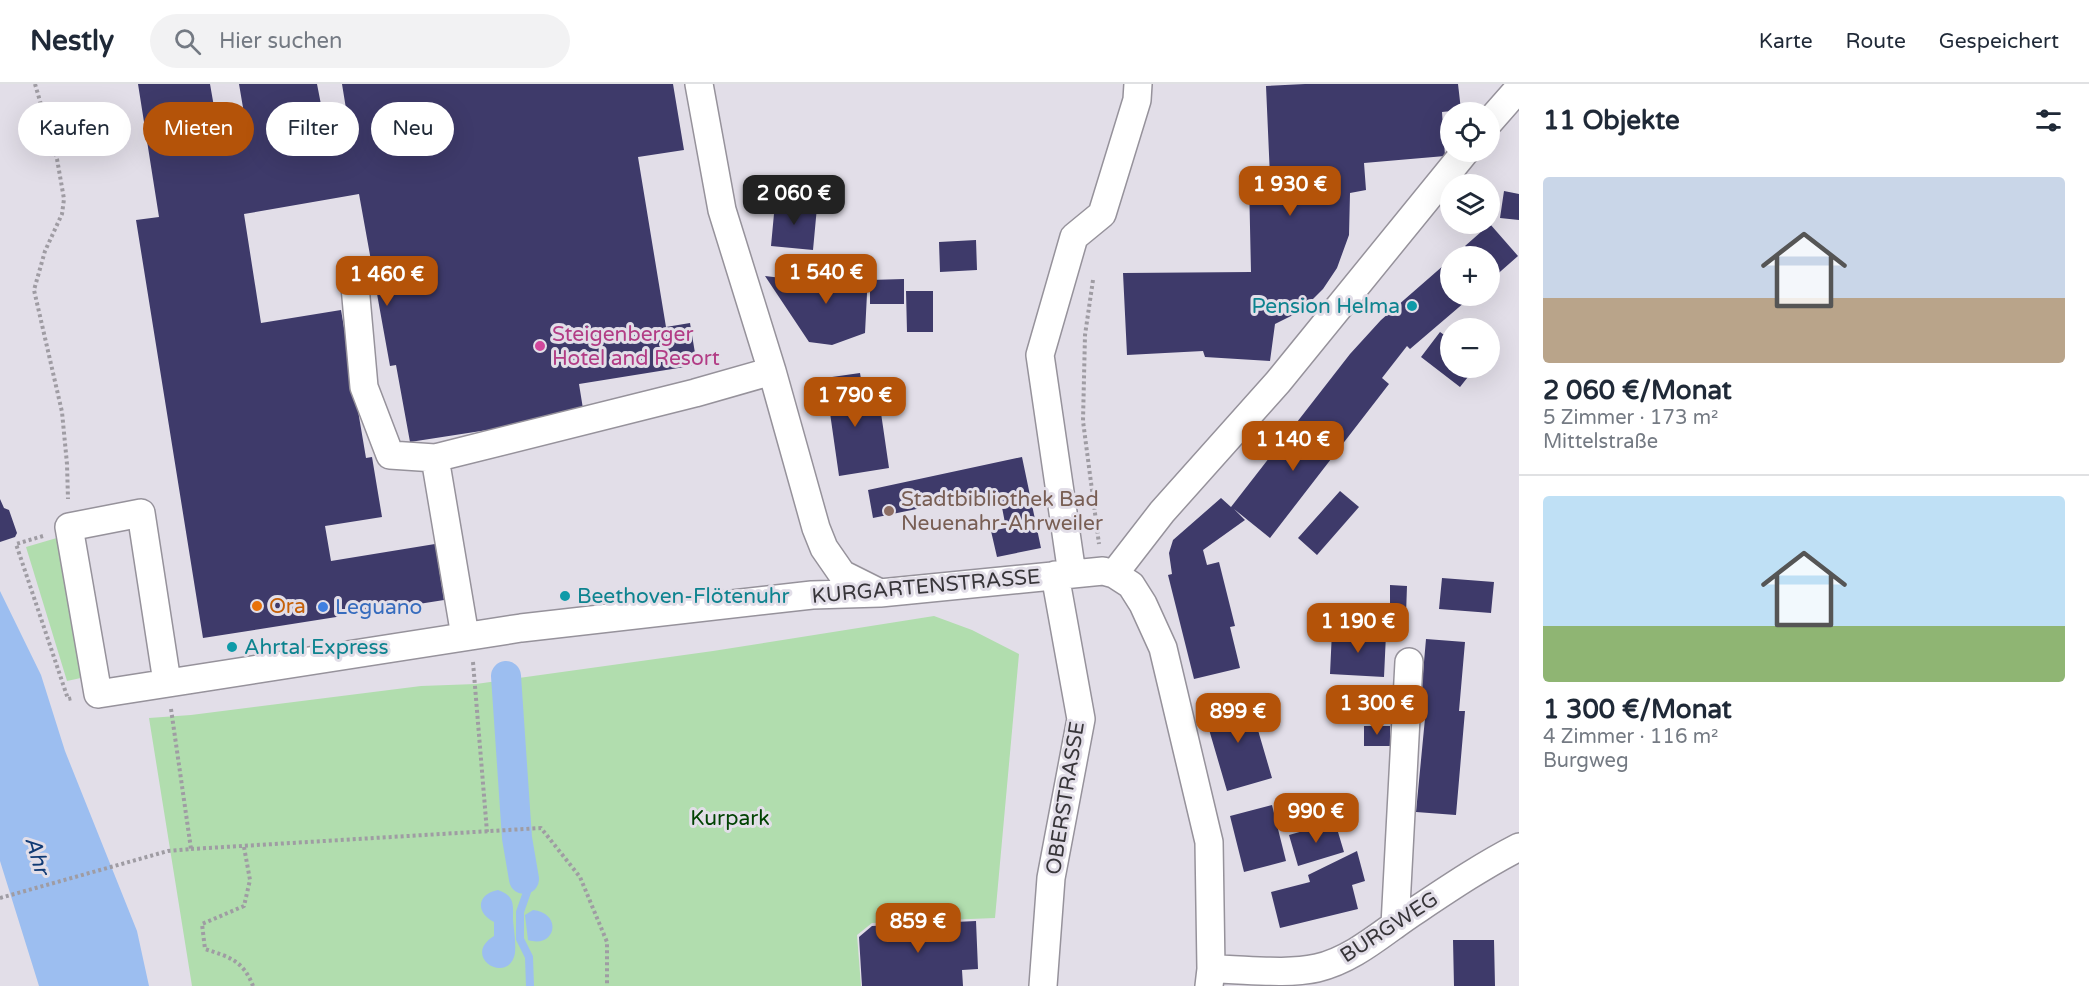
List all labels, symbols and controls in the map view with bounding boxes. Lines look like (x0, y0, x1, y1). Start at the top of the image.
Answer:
search box (150, 14, 570, 68)
text: Nestly (30, 24, 114, 58)
icon: search (171, 25, 204, 58)
text: Hier suchen (219, 28, 342, 54)
text: Karte (1759, 29, 1813, 54)
text: Route (1846, 29, 1906, 54)
text: Gespeichert (1939, 29, 2059, 54)
chip: Kaufen (18, 102, 131, 156)
chip: Mieten (143, 102, 254, 156)
chip: Filter (266, 102, 359, 156)
chip: Neu (371, 102, 454, 156)
map controls (1440, 102, 1500, 378)
button: locate (1440, 102, 1500, 162)
icon: filters (2032, 104, 2065, 137)
text: 11 Objekte (1543, 105, 1680, 136)
pin: 1 930 € (1235, 166, 1345, 217)
text: 1 930 € (1253, 173, 1327, 197)
button: layers (1440, 174, 1500, 234)
pin: 2 060 € (739, 175, 849, 226)
text: 2 060 € (757, 182, 831, 206)
icon: home (1750, 216, 1858, 324)
button: + (1440, 246, 1500, 306)
pin: 1 540 € (771, 254, 881, 305)
pin: 1 460 € (332, 256, 442, 307)
text: 1 540 € (789, 261, 863, 285)
text: 1 460 € (350, 263, 424, 287)
place label: Pension Helma (1251, 294, 1400, 319)
marker: Pension Helma (1405, 299, 1419, 313)
button: − (1440, 318, 1500, 378)
place label: Steigenberger Hotel and Resort (552, 322, 720, 371)
marker: Steigenberger Hotel and Resort (533, 339, 547, 353)
text: 2 060 €/Monat (1543, 375, 1732, 406)
pin: 1 790 € (800, 377, 910, 428)
text: 1 790 € (818, 384, 892, 408)
text: 5 Zimmer · 173 m² (1543, 406, 1718, 430)
pin: 1 140 € (1238, 421, 1348, 472)
text: 1 140 € (1256, 428, 1330, 452)
text: Mittelstraße (1543, 430, 1658, 454)
place label: Stadtbibliothek Bad Neuenahr-Ahrweiler (901, 487, 1103, 536)
marker: Stadtbibliothek Bad Neuenahr-Ahrweiler (882, 504, 896, 518)
icon: home (1750, 535, 1858, 643)
street label: KURGARTENSTRASSE (811, 564, 1041, 609)
place label: Beethoven-Flötenuhr (577, 584, 790, 609)
marker: Beethoven-Flötenuhr (558, 589, 572, 603)
place label: Ora (269, 594, 306, 619)
place label: Leguano (335, 595, 422, 620)
marker: Ora (250, 599, 264, 613)
marker: Leguano (316, 600, 330, 614)
pin: 1 190 € (1303, 603, 1413, 654)
text: 1 190 € (1321, 610, 1395, 634)
place label: Ahrtal Express (244, 635, 389, 660)
marker: Ahrtal Express (225, 640, 239, 654)
pin: 1 300 € (1322, 685, 1432, 736)
text: 1 300 € (1340, 692, 1414, 716)
pin: 899 € (1196, 693, 1280, 744)
text: 1 300 €/Monat (1543, 694, 1732, 725)
text: 899 € (1210, 700, 1266, 724)
street label: OBERSTRASSE (1041, 720, 1090, 876)
text: 4 Zimmer · 116 m² (1543, 725, 1718, 749)
text: Burgweg (1543, 749, 1629, 773)
pin: 990 € (1274, 793, 1358, 844)
text: 990 € (1288, 800, 1344, 824)
park label: Kurpark (690, 806, 770, 831)
water label: Ahr (19, 833, 55, 880)
street label: BURGWEG (1336, 887, 1443, 968)
pin: 859 € (876, 903, 960, 954)
text: 859 € (890, 910, 946, 934)

